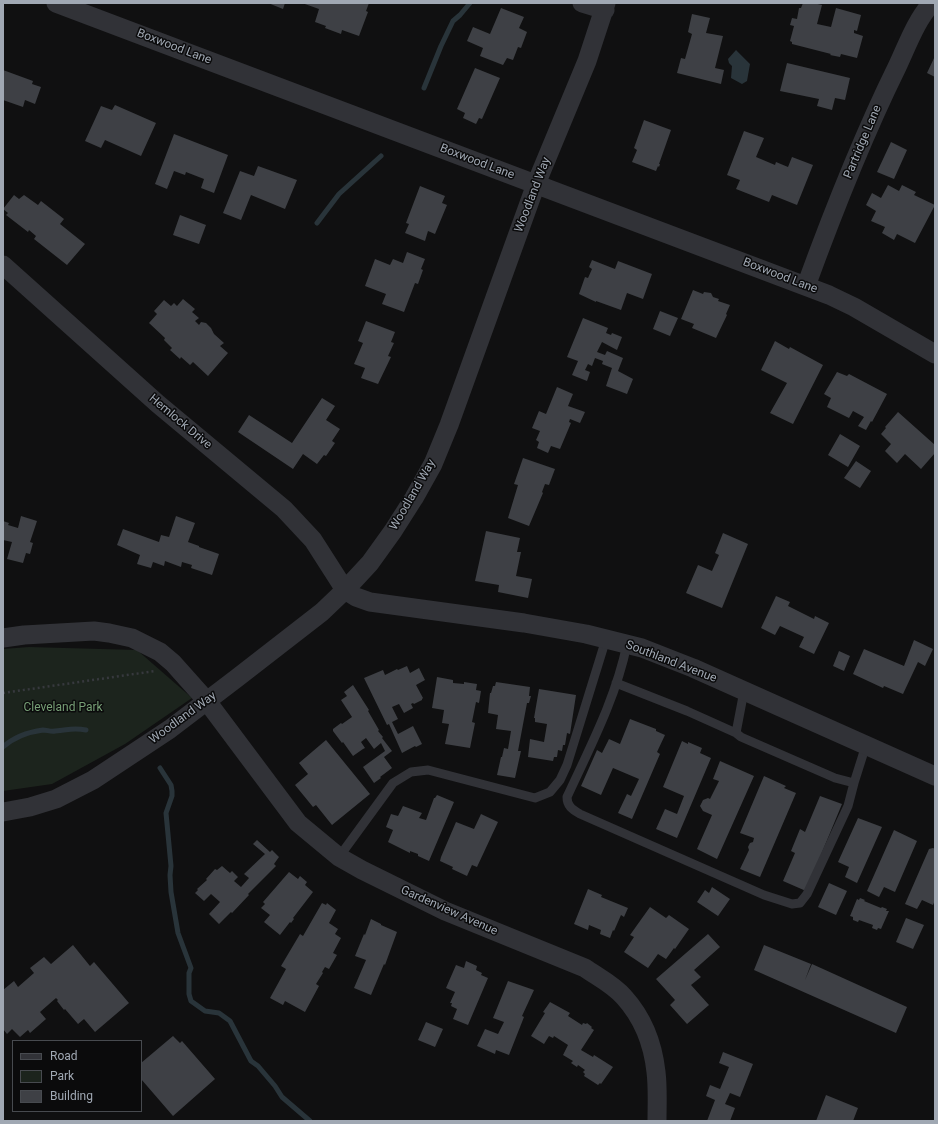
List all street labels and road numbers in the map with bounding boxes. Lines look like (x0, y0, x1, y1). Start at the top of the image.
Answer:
street label: Boxwood Lane (135, 26, 213, 68)
street label: Partridge Lane (841, 103, 885, 181)
street label: Boxwood Lane (438, 141, 516, 183)
street label: Woodland Way (512, 155, 554, 235)
street label: Boxwood Lane (741, 255, 819, 297)
street label: Hemlock Drive (146, 392, 214, 452)
street label: Woodland Way (387, 457, 439, 533)
street label: Southland Avenue (624, 638, 718, 686)
street label: Woodland Way (147, 689, 219, 747)
street label: Gardenview Avenue (398, 883, 500, 939)

